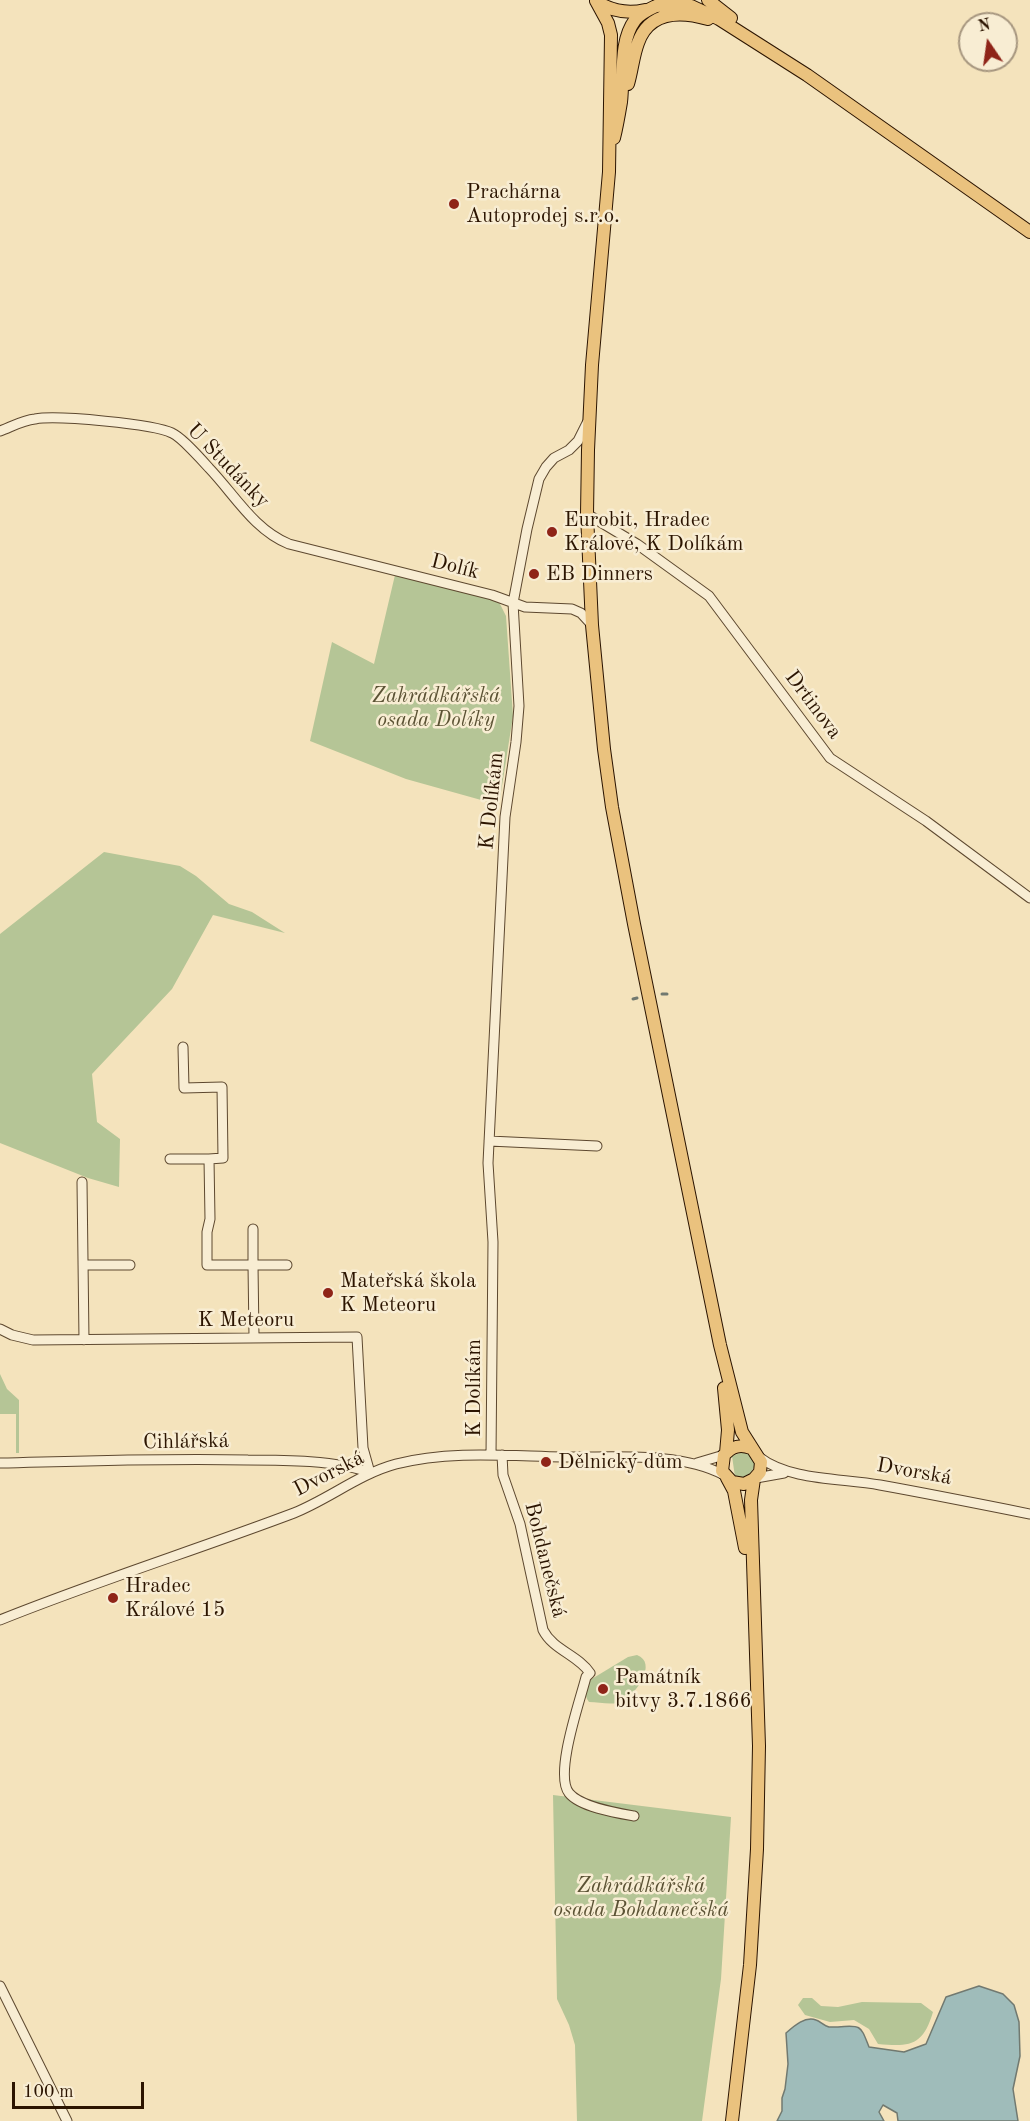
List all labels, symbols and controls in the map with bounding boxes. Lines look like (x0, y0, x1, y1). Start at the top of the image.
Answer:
north arrow (958, 12, 1018, 72)
text: N (977, 17, 992, 36)
place label: Prachárna Autoprodej s.r.o. (466, 179, 620, 229)
marker: Prachárna Autoprodej s.r.o. (447, 197, 461, 211)
street label: U Studánky (181, 418, 275, 514)
place label: Eurobit, Hradec Králové, K Dolíkám (564, 507, 743, 557)
marker: Eurobit, Hradec Králové, K Dolíkám (545, 525, 559, 539)
street label: Dolík (428, 549, 482, 585)
place label: EB Dinners (546, 561, 653, 587)
marker: EB Dinners (527, 567, 541, 581)
street label: Drtinova (779, 666, 847, 744)
park label: Zahrádkářská osada Dolíky (372, 683, 500, 733)
street label: K Dolíkám (474, 751, 510, 851)
place label: Mateřská škola K Meteoru (340, 1268, 476, 1318)
marker: Mateřská škola K Meteoru (321, 1286, 335, 1300)
street label: K Meteoru (198, 1307, 294, 1333)
street label: K Dolíkám (461, 1339, 487, 1437)
street label: Cihlářská (143, 1429, 229, 1455)
street label: Dvorská (289, 1446, 369, 1502)
place label: Dělnický dům (558, 1449, 683, 1475)
street label: Dvorská (874, 1453, 954, 1491)
marker: Dělnický dům (539, 1455, 553, 1469)
street label: Bohdanečská (518, 1500, 572, 1620)
place label: Hradec Králové 15 (125, 1573, 225, 1623)
marker: Hradec Králové 15 (106, 1591, 120, 1605)
place label: Památník bitvy 3.7.1866 (615, 1664, 752, 1714)
marker: Památník bitvy 3.7.1866 (596, 1682, 610, 1696)
park label: Zahrádkářská osada Bohdanečská (553, 1873, 729, 1923)
scale bar (15, 2070, 147, 2108)
text: 100 m (23, 2083, 74, 2101)

